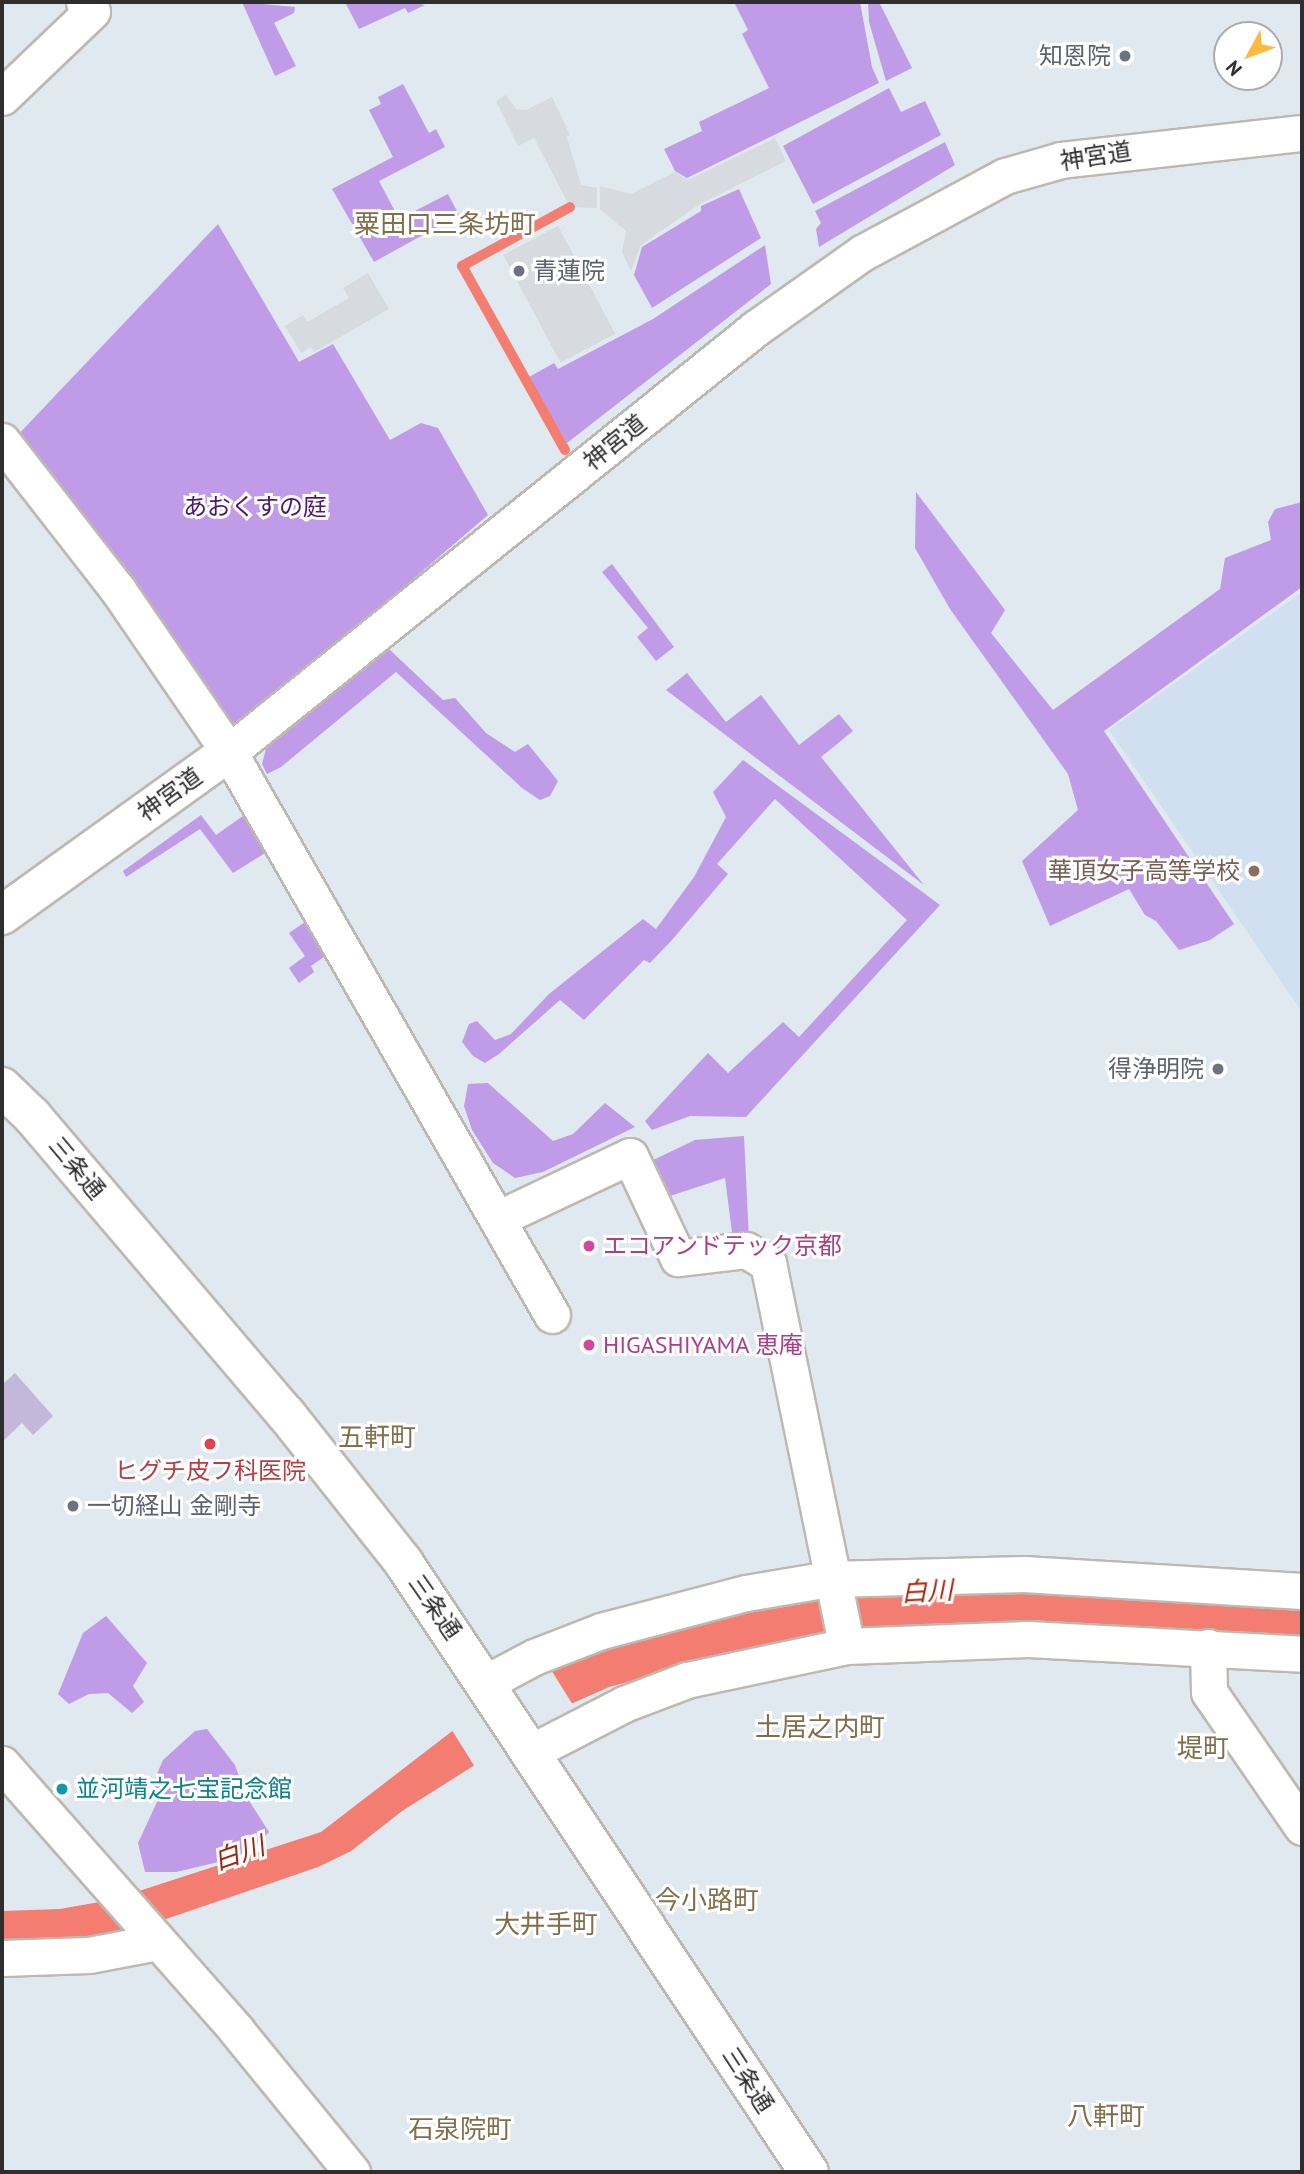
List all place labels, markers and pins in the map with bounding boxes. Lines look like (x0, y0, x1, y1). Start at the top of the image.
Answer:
place label: 知恩院 (1039, 42, 1111, 70)
marker: 知恩院 (1117, 48, 1133, 64)
place label: 青蓮院 (533, 257, 605, 285)
marker: 青蓮院 (511, 263, 527, 279)
place label: 華頂女子高等学校 (1048, 857, 1240, 885)
marker: 華頂女子高等学校 (1246, 863, 1262, 879)
place label: 得浄明院 (1108, 1055, 1204, 1083)
marker: 得浄明院 (1210, 1061, 1226, 1077)
place label: エコアンドテック京都 (603, 1232, 843, 1260)
marker: エコアンドテック京都 (581, 1238, 597, 1254)
place label: HIGASHIYAMA 恵庵 (603, 1331, 804, 1359)
marker: HIGASHIYAMA 恵庵 (581, 1337, 597, 1353)
marker: ヒグチ皮フ科医院 (200, 1434, 220, 1454)
place label: ヒグチ皮フ科医院 (114, 1457, 306, 1485)
place label: 一切経山 金剛寺 (87, 1492, 261, 1520)
marker: 一切経山 金剛寺 (65, 1498, 81, 1514)
place label: 並河靖之七宝記念館 (76, 1775, 292, 1803)
marker: 並河靖之七宝記念館 (54, 1781, 70, 1797)

